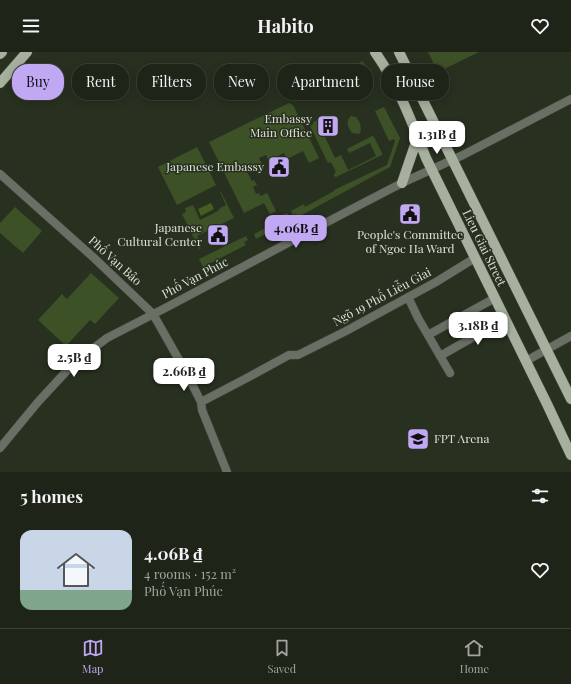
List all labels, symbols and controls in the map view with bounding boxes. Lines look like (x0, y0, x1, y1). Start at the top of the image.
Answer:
text: Habito (257, 14, 314, 38)
icon: menu (20, 15, 42, 37)
icon: heart (529, 15, 551, 37)
chip: Buy (12, 64, 64, 100)
chip: Rent (72, 64, 129, 100)
chip: Filters (137, 64, 206, 100)
chip: New (214, 64, 269, 100)
chip: Apartment (277, 64, 373, 100)
chip: House (381, 64, 449, 100)
place label: Embassy Main Office (250, 110, 312, 140)
building icon: Embassy Main Office (315, 113, 341, 139)
pin: 1.31B ₫ (400, 121, 474, 155)
text: 1.31B ₫ (418, 125, 456, 142)
public building icon: Japanese Embassy (266, 154, 292, 180)
place label: Japanese Embassy (165, 158, 264, 174)
public building icon: People's Committee of Ngoc Ha Ward (397, 201, 423, 227)
street label: Lieu Giai Street (459, 207, 511, 289)
pin: 4.06B ₫ (259, 215, 333, 249)
place label: Japanese Cultural Center (117, 219, 203, 249)
text: 4.06B ₫ (274, 219, 318, 236)
public building icon: Japanese Cultural Center (205, 222, 231, 248)
place label: People's Committee of Ngoc Ha Ward (357, 226, 463, 256)
street label: Phố Vạn Bảo (86, 232, 146, 289)
street label: Phố Vạn Phúc (159, 253, 231, 301)
street label: Ngõ 19 Phố Liễu Giai (330, 263, 434, 329)
pin: 3.18B ₫ (441, 312, 515, 346)
text: 3.18B ₫ (458, 316, 498, 333)
pin: 2.5B ₫ (41, 344, 107, 378)
text: 2.5B ₫ (57, 348, 91, 365)
pin: 2.66B ₫ (147, 358, 221, 392)
text: 2.66B ₫ (162, 362, 206, 379)
school or university icon: FPT Arena (405, 426, 431, 452)
place label: FPT Arena (434, 430, 489, 446)
text: 5 homes (20, 485, 83, 507)
icon: filters (529, 485, 551, 507)
text: 4.06B ₫ (144, 542, 202, 564)
icon: home (52, 546, 100, 594)
icon: heart (529, 559, 551, 581)
text: 4 rooms · 152 m² (144, 565, 236, 582)
text: Phố Vạn Phúc (144, 582, 223, 599)
tab: Map (82, 637, 104, 676)
tab: Saved (267, 637, 296, 676)
tab: Home (460, 637, 489, 676)

